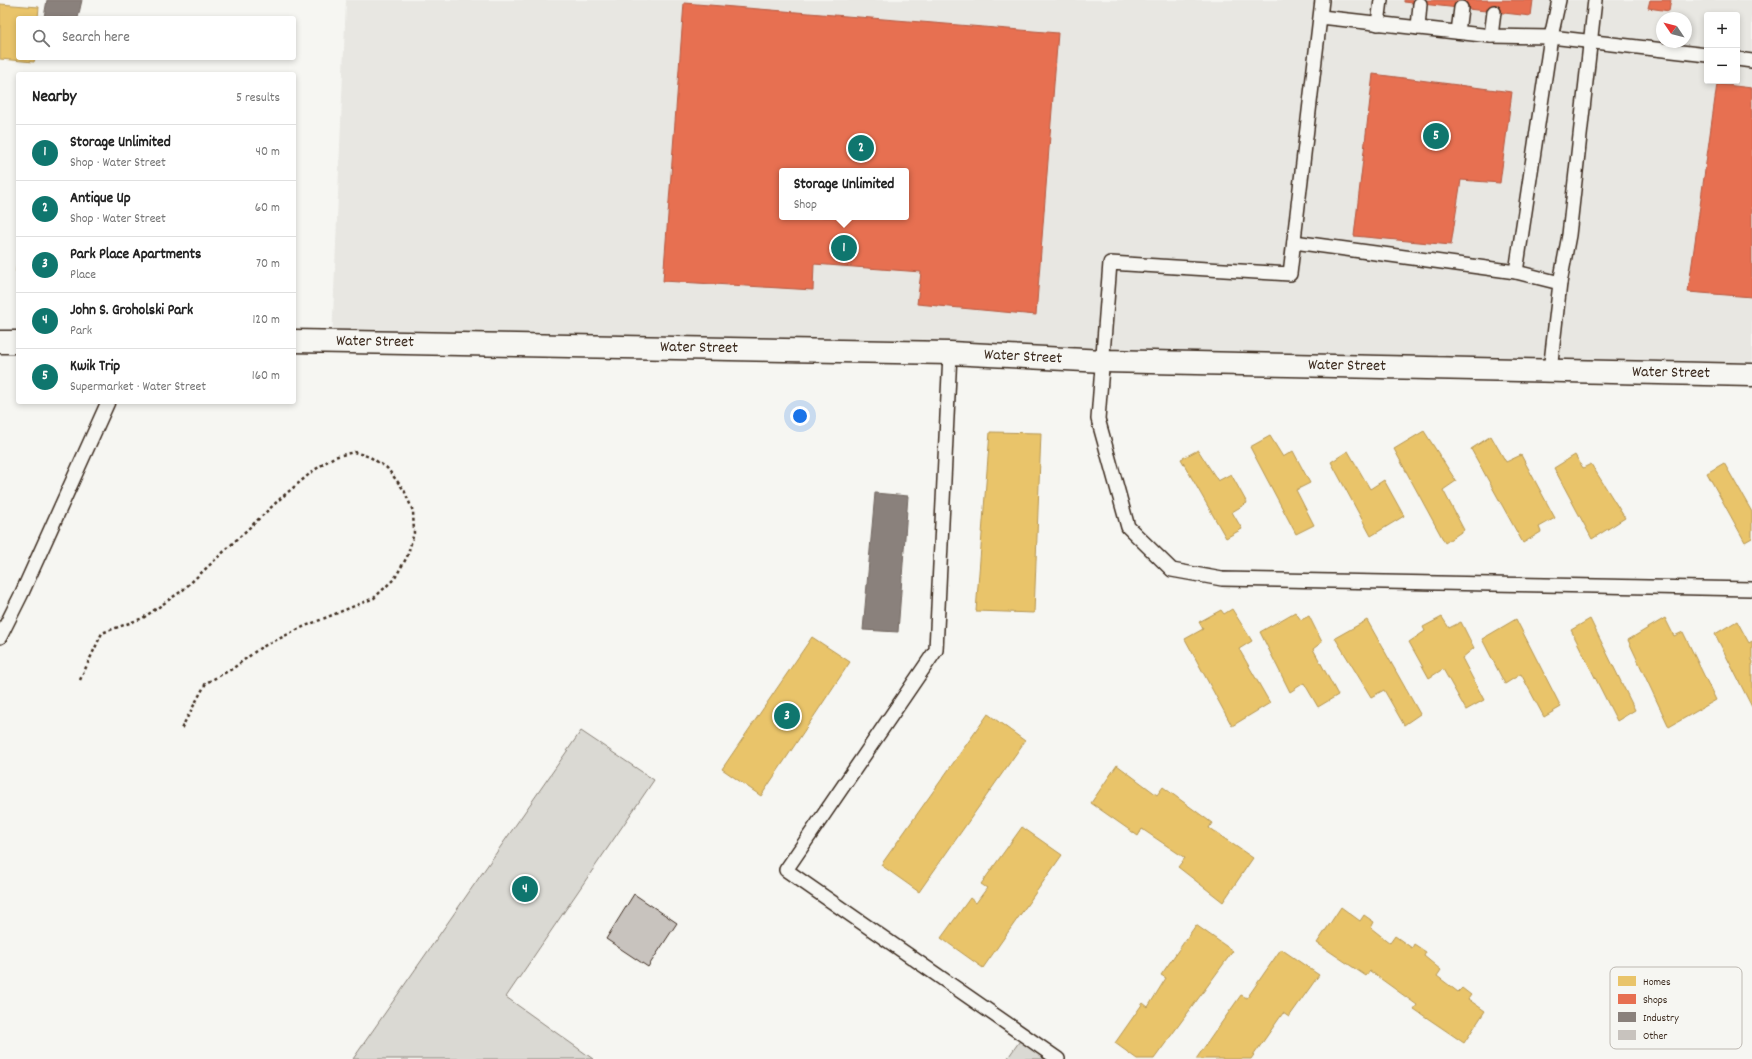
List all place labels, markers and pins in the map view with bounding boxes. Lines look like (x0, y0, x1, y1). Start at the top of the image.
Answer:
pin: 5 (1423, 121, 1449, 151)
pin: 2 (848, 133, 874, 163)
pin: 1 (831, 233, 857, 263)
pin: 3 (774, 701, 800, 731)
pin: 4 (512, 874, 538, 904)

